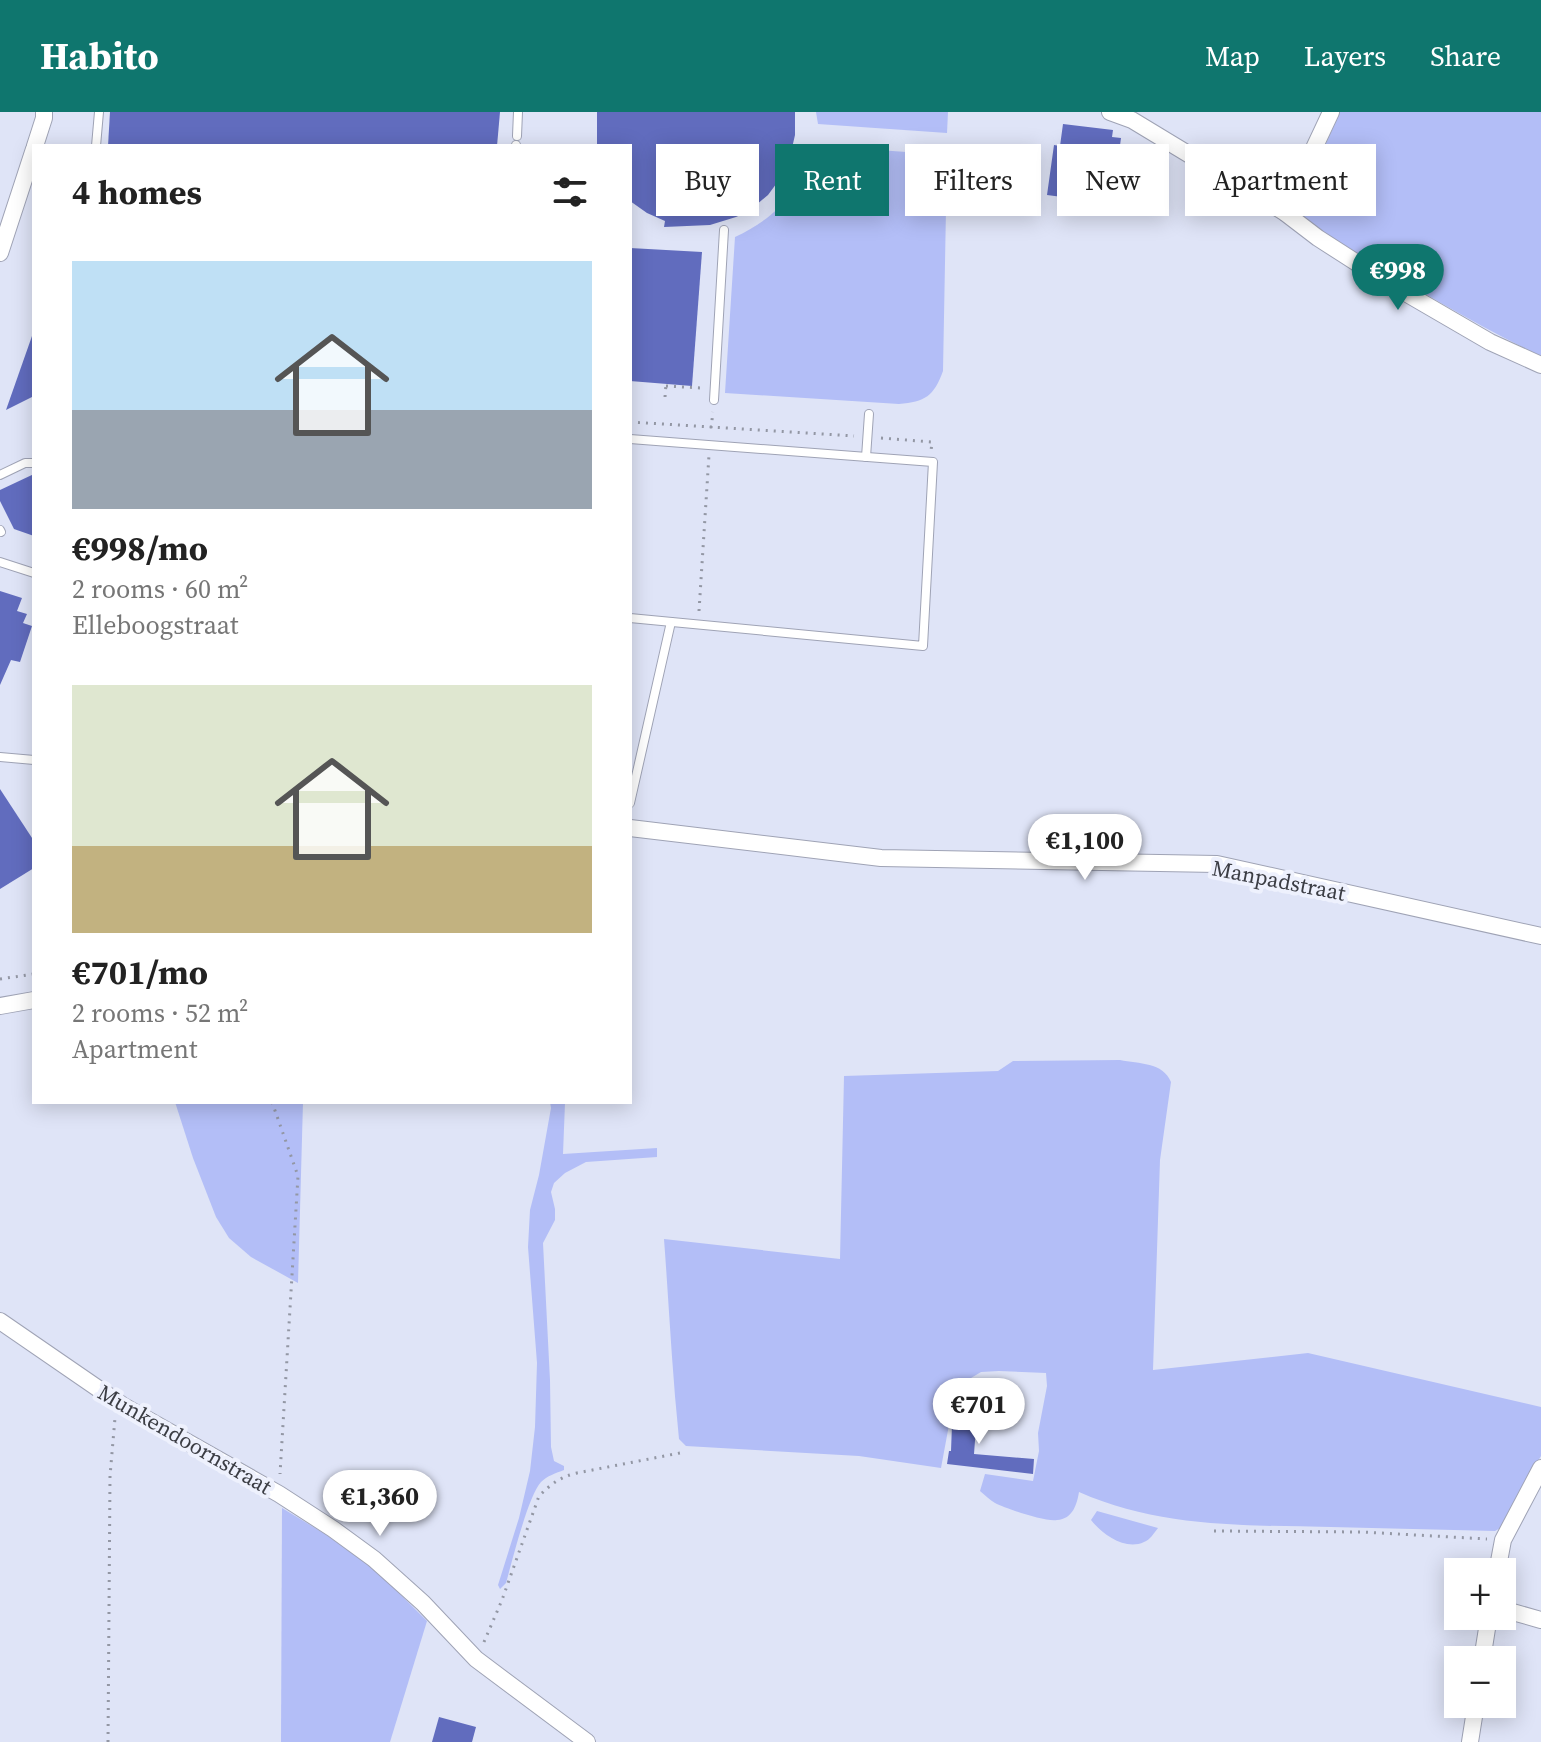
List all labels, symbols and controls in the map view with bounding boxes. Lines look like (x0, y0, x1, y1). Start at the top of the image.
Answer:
text: Habito (40, 30, 159, 82)
text: Map (1205, 37, 1260, 75)
text: Layers (1304, 37, 1386, 75)
text: Share (1430, 37, 1501, 75)
chip: Buy (656, 144, 759, 216)
chip: Rent (775, 144, 889, 216)
chip: Filters (905, 144, 1041, 216)
chip: New (1057, 144, 1169, 216)
chip: Apartment (1185, 144, 1376, 216)
text: 4 homes (72, 169, 202, 215)
icon: filters (548, 170, 592, 214)
pin: €998 (1351, 244, 1445, 312)
text: €998 (1370, 252, 1426, 288)
icon: home (260, 313, 404, 457)
text: €998/mo (72, 525, 208, 571)
text: 2 rooms · 60 m² (72, 571, 248, 607)
text: Elleboogstraat (72, 607, 239, 643)
icon: home (260, 737, 404, 881)
pin: €1,100 (1020, 814, 1150, 882)
text: €1,100 (1046, 822, 1124, 858)
street label: Manpadstraat (1210, 852, 1349, 908)
text: €701/mo (72, 949, 208, 995)
text: 2 rooms · 52 m² (72, 995, 248, 1031)
text: Apartment (72, 1031, 197, 1067)
street label: Munkendoornstraat (93, 1377, 278, 1501)
pin: €701 (932, 1378, 1026, 1446)
text: €701 (951, 1386, 1007, 1422)
pin: €1,360 (315, 1470, 445, 1538)
text: €1,360 (341, 1478, 419, 1514)
map controls (1444, 1558, 1516, 1718)
button: + (1444, 1558, 1516, 1630)
button: − (1444, 1646, 1516, 1718)

